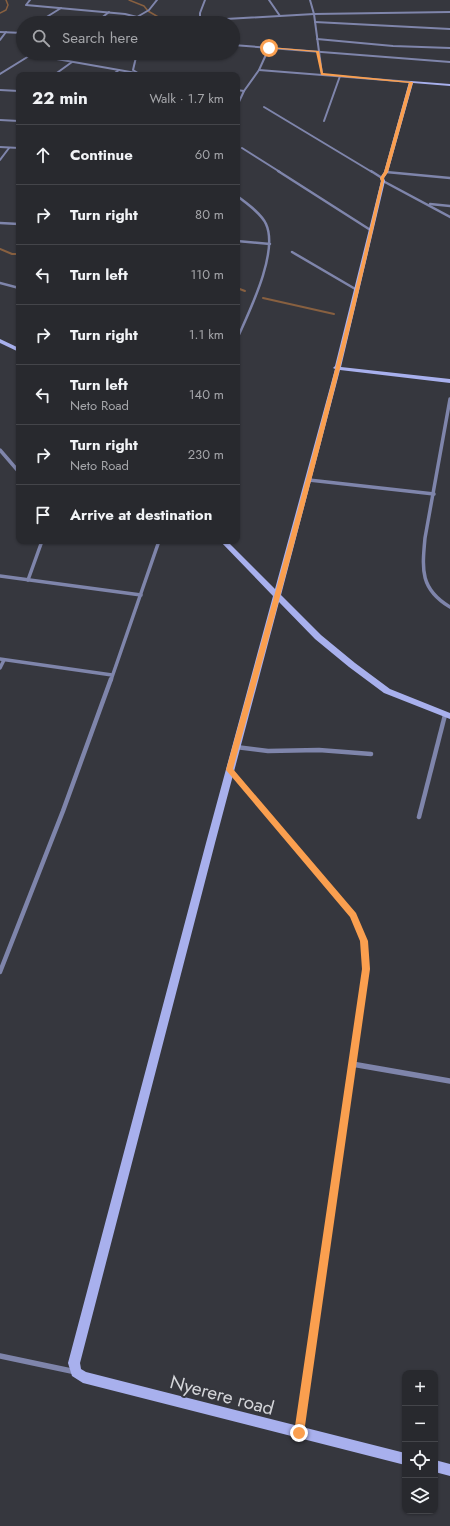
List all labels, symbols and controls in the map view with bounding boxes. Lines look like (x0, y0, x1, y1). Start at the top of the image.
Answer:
search box (16, 16, 240, 60)
icon: search (30, 27, 52, 49)
text: Search here (62, 27, 138, 49)
route start (260, 39, 278, 57)
text: 22 min (32, 86, 88, 110)
text: Walk · 1.7 km (149, 89, 224, 108)
icon: ahead (32, 144, 54, 166)
text: Continue (70, 144, 133, 166)
text: 60 m (195, 145, 224, 164)
icon: right (32, 204, 54, 226)
text: Turn right (70, 204, 138, 226)
text: 80 m (195, 205, 224, 224)
icon: left (32, 264, 54, 286)
text: Turn left (70, 264, 128, 286)
text: 110 m (190, 265, 224, 284)
icon: right (32, 324, 54, 346)
text: Turn right (70, 324, 138, 346)
text: 1.1 km (189, 325, 224, 344)
text: Turn left (70, 374, 128, 396)
icon: left (32, 384, 54, 406)
text: 140 m (189, 385, 224, 404)
text: Neto Road (70, 396, 129, 415)
text: Turn right (70, 434, 138, 456)
icon: right (32, 444, 54, 466)
text: 230 m (188, 445, 224, 464)
text: Neto Road (70, 456, 129, 475)
icon: arrive (32, 504, 54, 526)
text: Arrive at destination (70, 504, 212, 526)
street label: Nyerere road (167, 1368, 277, 1422)
map controls (402, 1370, 438, 1514)
button: + (402, 1370, 438, 1406)
button: − (402, 1406, 438, 1442)
route end (290, 1424, 308, 1442)
button: locate (402, 1442, 438, 1478)
button: layers (402, 1478, 438, 1514)

